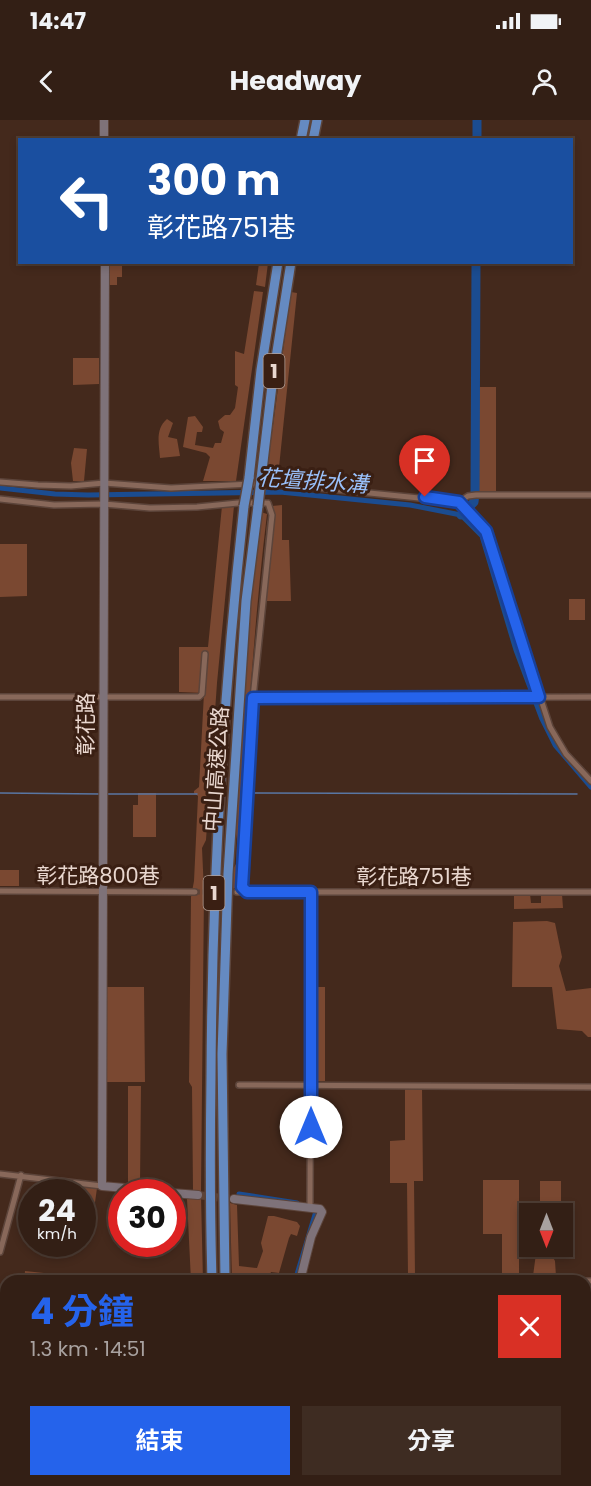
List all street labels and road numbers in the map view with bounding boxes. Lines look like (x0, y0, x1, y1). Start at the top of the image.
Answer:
road number: 1 (264, 354, 284, 388)
street label: 彰花路 (71, 693, 100, 756)
street label: 中山高速公路 (197, 705, 235, 833)
street label: 彰花路800巷 (36, 861, 160, 890)
street label: 彰花路751巷 (356, 862, 472, 891)
road number: 1 (204, 876, 224, 910)

